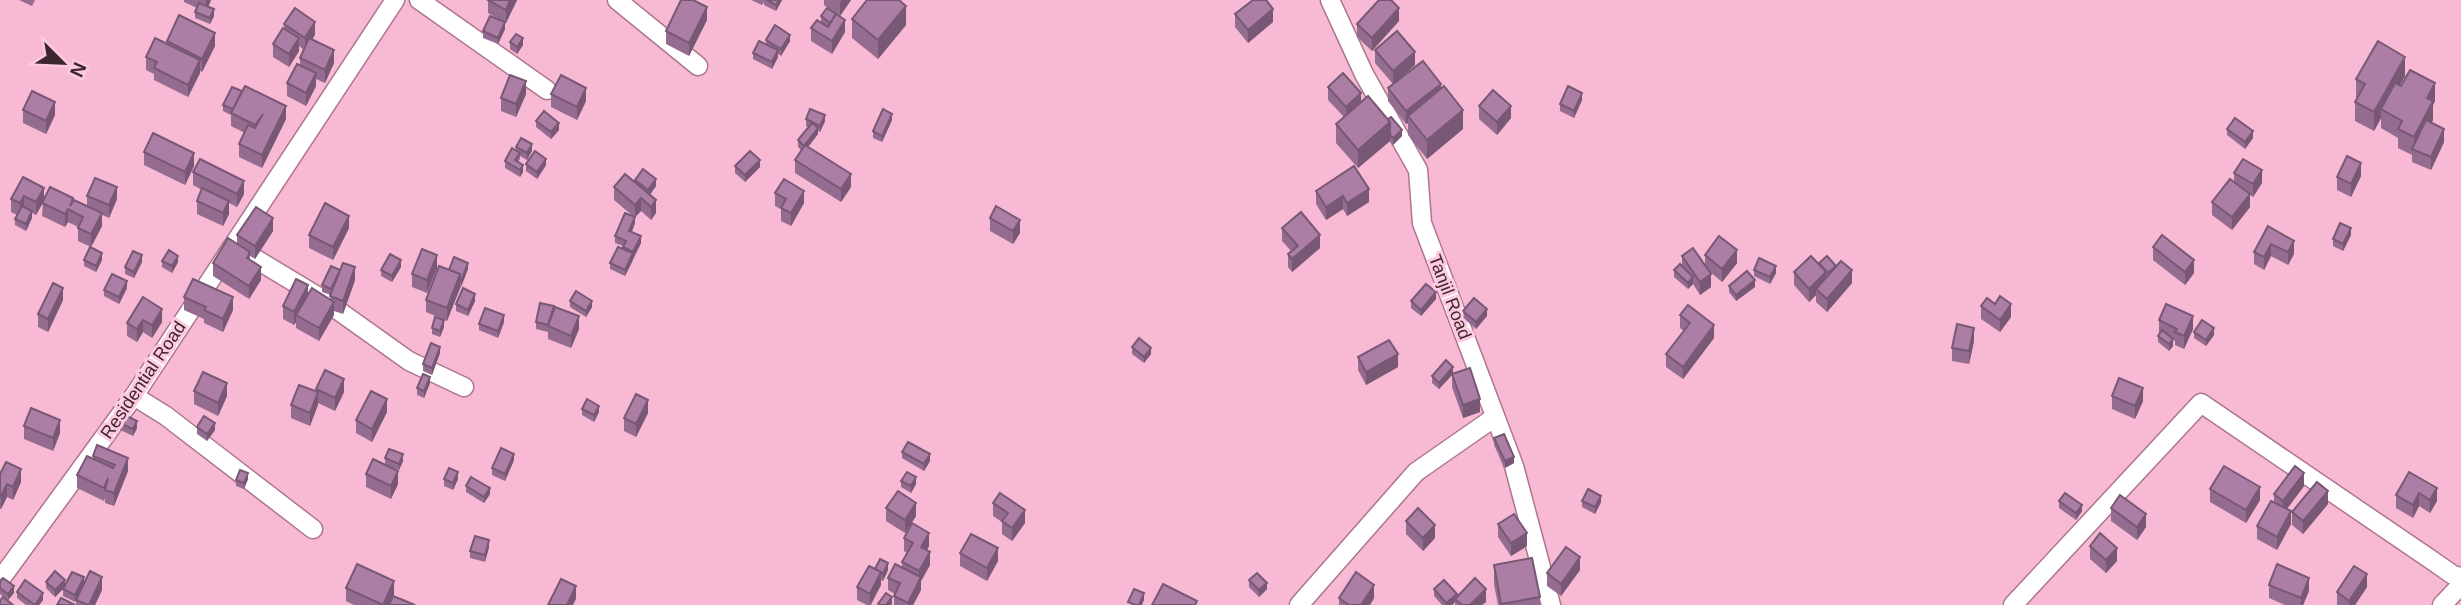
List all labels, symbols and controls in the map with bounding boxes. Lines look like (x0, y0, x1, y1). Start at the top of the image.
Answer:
north arrow (28, 28, 98, 98)
text: N (66, 59, 90, 80)
street label: Tanjil Road (1425, 252, 1475, 342)
street label: Residential Road (96, 318, 190, 442)

